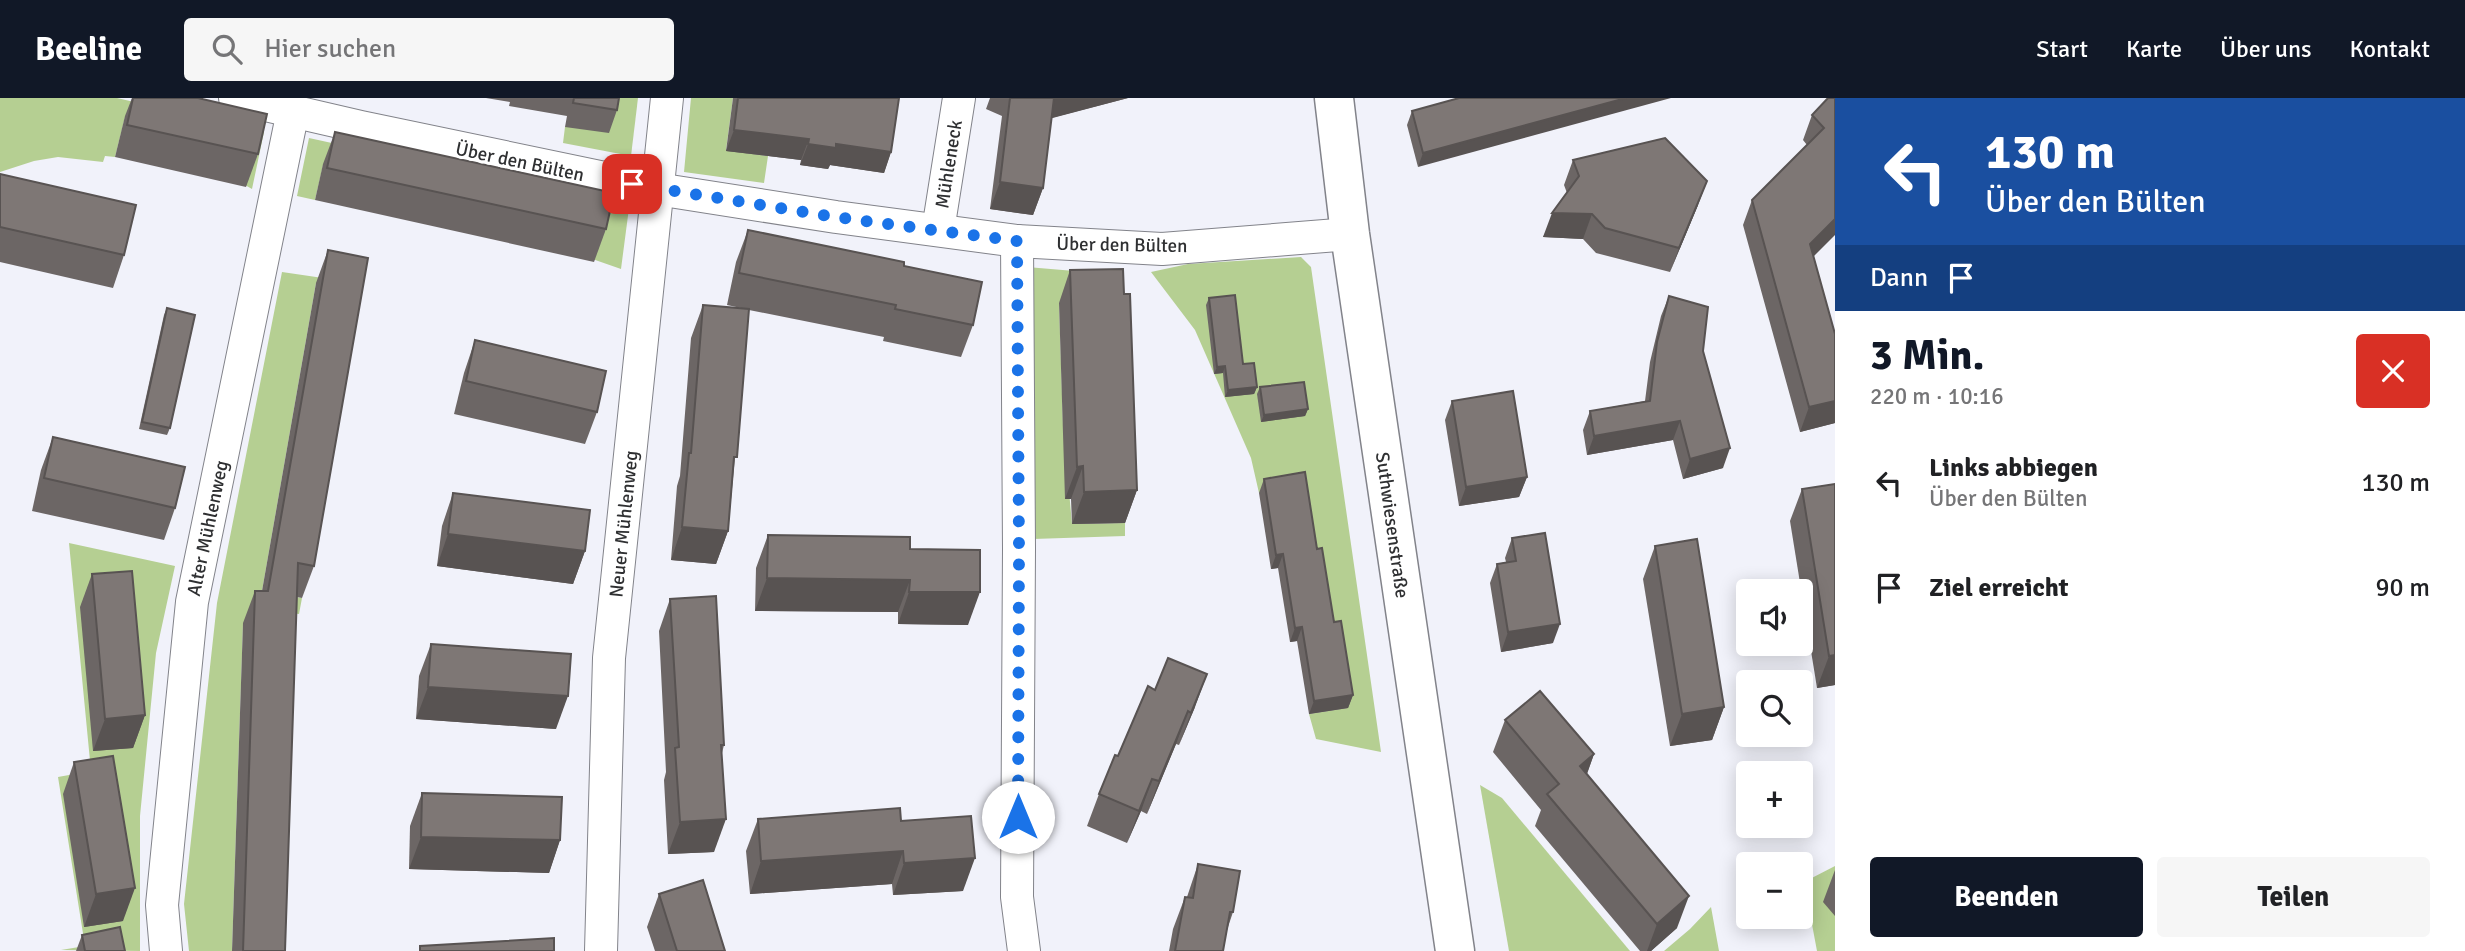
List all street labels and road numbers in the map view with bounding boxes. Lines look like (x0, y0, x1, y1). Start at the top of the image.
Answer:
street label: Mühleneck (930, 118, 968, 210)
street label: Über den Bülten (453, 137, 586, 187)
street label: Über den Bülten (1056, 232, 1188, 258)
street label: Neuer Mühlenweg (604, 449, 644, 599)
street label: Suthwiesenstraße (1370, 451, 1414, 600)
street label: Alter Mühlenweg (182, 458, 234, 598)

